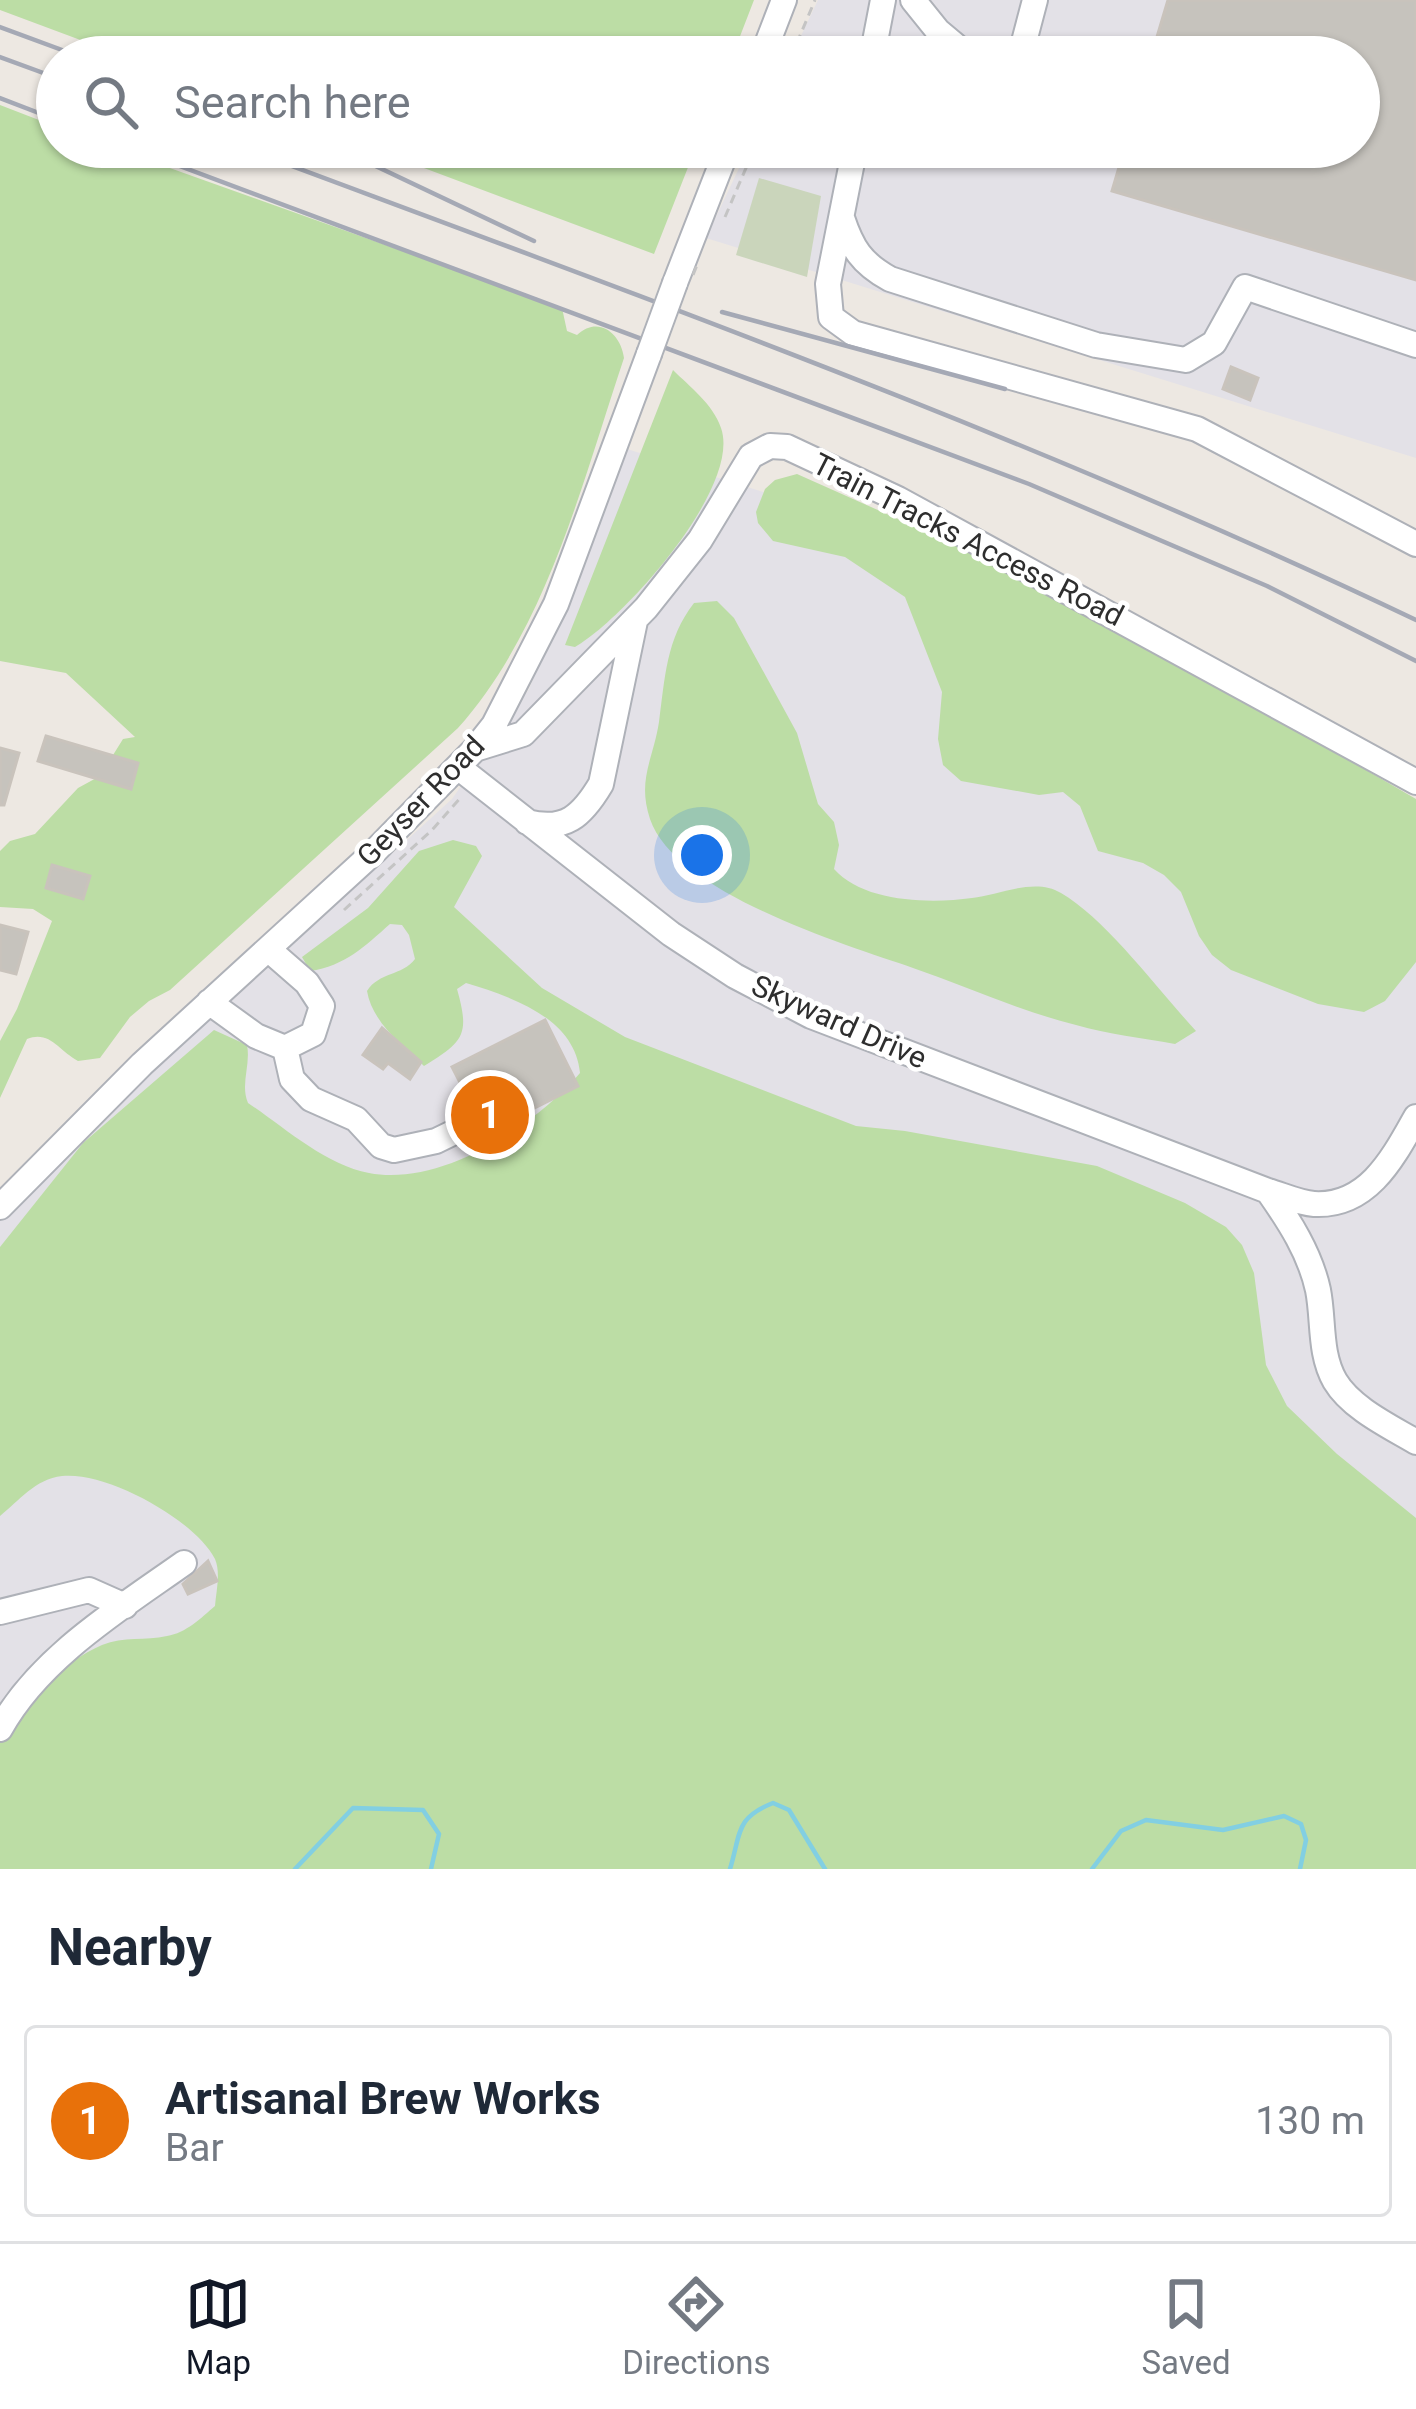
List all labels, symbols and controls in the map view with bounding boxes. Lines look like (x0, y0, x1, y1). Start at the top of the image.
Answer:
search box (36, 36, 1380, 168)
icon: search (78, 69, 144, 135)
text: Search here (174, 76, 411, 129)
street label: Train Tracks Access Road (807, 446, 1129, 633)
street label: Geyser Road (350, 728, 492, 873)
your location (672, 825, 732, 885)
street label: Skyward Drive (746, 967, 932, 1076)
pin: 1 (451, 1070, 529, 1160)
text: Nearby (48, 1918, 212, 1977)
text: Artisanal Brew Works (165, 2072, 601, 2125)
text: 1 (79, 2098, 101, 2144)
text: 130 m (1255, 2098, 1365, 2144)
text: Bar (165, 2125, 224, 2171)
tab: Map (185, 2271, 251, 2382)
tab: Directions (622, 2271, 771, 2382)
tab: Saved (1141, 2271, 1231, 2382)

